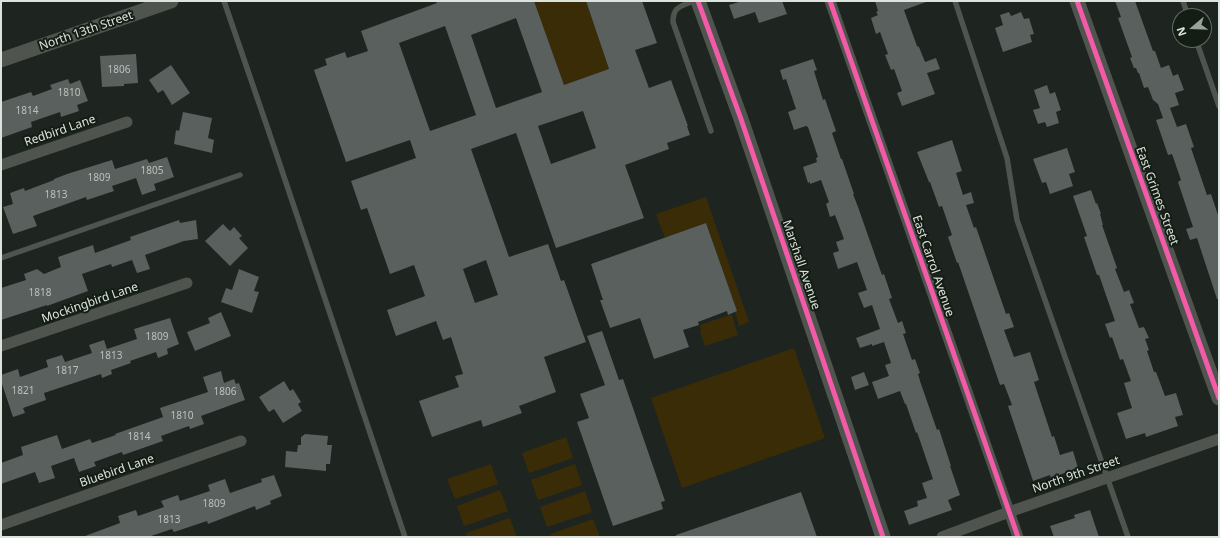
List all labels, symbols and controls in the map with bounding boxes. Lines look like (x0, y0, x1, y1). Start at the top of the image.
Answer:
street label: North 13th Street (37, 8, 135, 54)
north arrow (1172, 8, 1212, 48)
text: N (1173, 25, 1190, 38)
house number: 1806 (108, 64, 130, 76)
house number: 1810 (58, 87, 80, 99)
house number: 1814 (16, 105, 38, 117)
street label: Redbird Lane (22, 112, 98, 150)
street label: East Grimes Street (1132, 145, 1182, 247)
house number: 1805 (141, 165, 163, 177)
house number: 1809 (88, 172, 110, 184)
house number: 1813 (45, 189, 67, 201)
street label: East Carrol Avenue (909, 213, 957, 319)
street label: Marshall Avenue (779, 218, 823, 312)
street label: Mockingbird Lane (40, 280, 140, 326)
house number: 1818 (29, 287, 51, 299)
house number: 1809 (146, 331, 168, 343)
house number: 1813 (100, 350, 122, 362)
house number: 1817 (56, 365, 78, 377)
house number: 1821 (12, 385, 34, 397)
house number: 1806 (214, 386, 236, 398)
house number: 1810 (171, 410, 193, 422)
house number: 1814 (128, 431, 150, 443)
street label: Bluebird Lane (78, 451, 156, 491)
street label: North 9th Street (1030, 453, 1122, 497)
house number: 1809 (203, 498, 225, 510)
house number: 1813 (158, 514, 180, 526)

